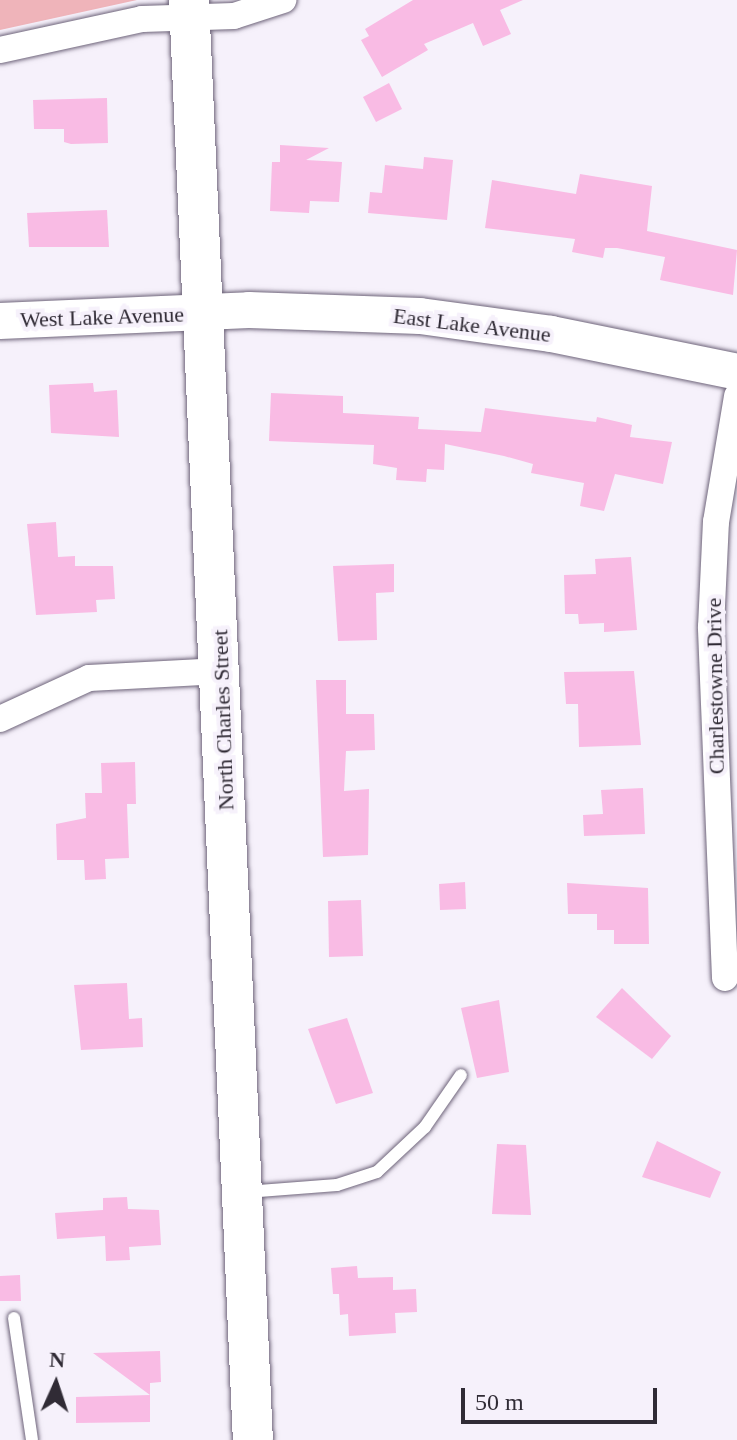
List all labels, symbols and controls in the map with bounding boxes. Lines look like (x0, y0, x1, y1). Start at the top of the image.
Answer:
street label: West Lake Avenue (19, 301, 185, 333)
street label: East Lake Avenue (391, 302, 553, 348)
street label: Charlestowne Drive (700, 598, 730, 774)
street label: North Charles Street (207, 629, 239, 811)
north arrow (16, 1344, 96, 1424)
text: N (49, 1347, 66, 1372)
scale bar (465, 1372, 661, 1422)
text: 50 m (475, 1389, 524, 1415)

